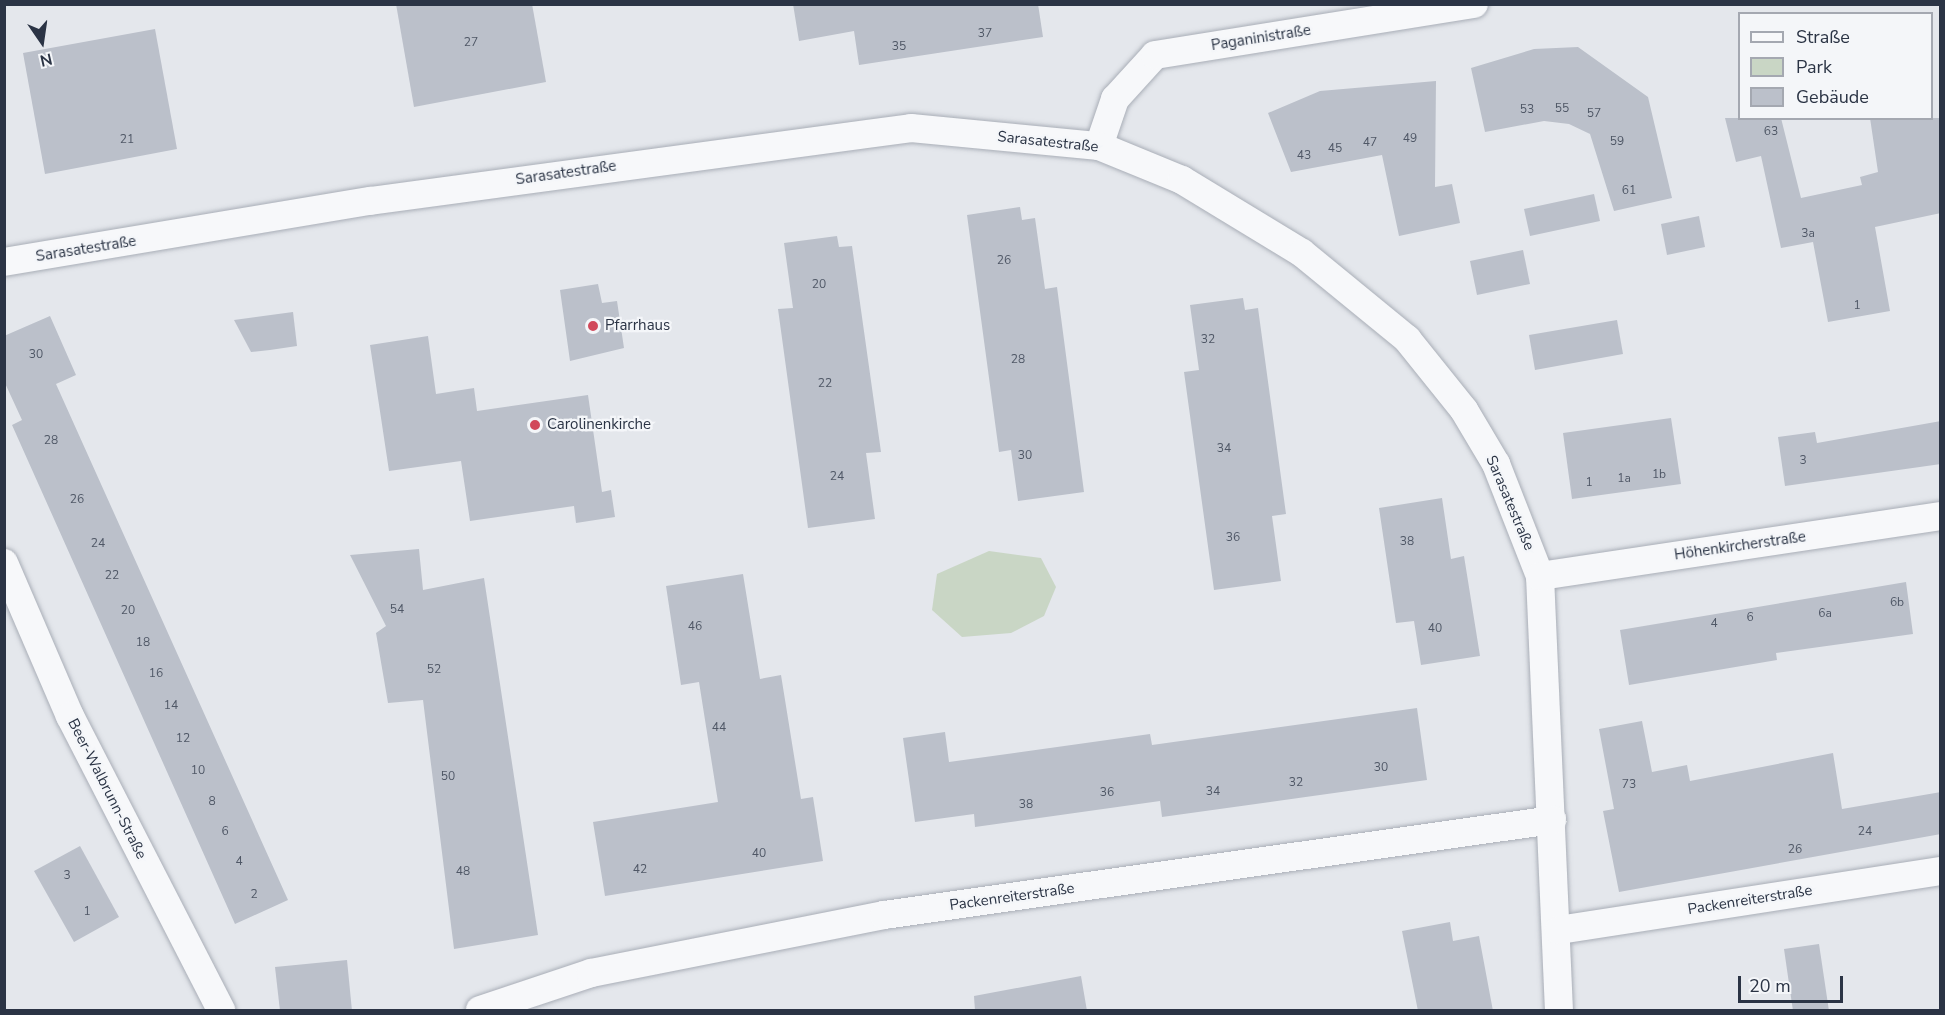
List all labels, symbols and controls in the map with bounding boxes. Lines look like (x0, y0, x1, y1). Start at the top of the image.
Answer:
north arrow (12, 12, 72, 72)
legend (1738, 12, 1933, 120)
street label: Paganinistraße (1210, 21, 1312, 55)
text: Straße (1796, 25, 1850, 49)
house number: 37 (978, 27, 992, 41)
house number: 27 (464, 36, 478, 50)
house number: 35 (892, 40, 906, 54)
text: N (38, 47, 54, 72)
text: Park (1796, 55, 1832, 79)
text: Gebäude (1796, 85, 1869, 109)
house number: 55 (1555, 102, 1569, 116)
house number: 53 (1520, 103, 1534, 117)
house number: 57 (1587, 107, 1601, 121)
house number: 63 (1764, 125, 1778, 139)
street label: Sarasatestraße (997, 128, 1099, 156)
house number: 49 (1403, 132, 1417, 146)
house number: 21 (120, 133, 134, 147)
house number: 59 (1610, 135, 1624, 149)
house number: 47 (1363, 136, 1377, 150)
house number: 45 (1328, 142, 1342, 156)
house number: 43 (1297, 149, 1311, 163)
street label: Sarasatestraße (514, 157, 618, 189)
house number: 61 (1622, 184, 1636, 198)
house number: 3a (1801, 227, 1815, 241)
street label: Sarasatestraße (34, 232, 138, 266)
house number: 26 (997, 254, 1011, 268)
house number: 20 (812, 278, 826, 292)
house number: 1 (1853, 299, 1861, 313)
place label: Pfarrhaus (605, 317, 670, 335)
marker: Pfarrhaus (586, 319, 600, 333)
house number: 32 (1201, 333, 1215, 347)
house number: 30 (29, 348, 43, 362)
house number: 28 (1011, 353, 1025, 367)
house number: 22 (818, 377, 832, 391)
place label: Carolinenkirche (547, 416, 651, 434)
marker: Carolinenkirche (528, 418, 542, 432)
house number: 28 (44, 434, 58, 448)
house number: 34 (1217, 442, 1231, 456)
house number: 30 (1018, 449, 1032, 463)
street label: Sarasatestraße (1482, 453, 1538, 553)
house number: 3 (1799, 454, 1807, 468)
house number: 1b (1652, 468, 1666, 482)
house number: 24 (830, 470, 844, 484)
house number: 1a (1617, 472, 1631, 486)
house number: 1 (1585, 476, 1593, 490)
house number: 26 (70, 493, 84, 507)
street label: Höhenkircherstraße (1673, 528, 1807, 564)
house number: 36 (1226, 531, 1240, 545)
house number: 38 (1400, 535, 1414, 549)
house number: 24 (91, 537, 105, 551)
house number: 22 (105, 569, 119, 583)
house number: 6b (1890, 596, 1904, 610)
house number: 54 (390, 603, 404, 617)
house number: 20 (121, 604, 135, 618)
house number: 6a (1818, 607, 1832, 621)
house number: 6 (1746, 611, 1754, 625)
house number: 4 (1710, 617, 1718, 631)
house number: 46 (688, 620, 702, 634)
house number: 40 (1428, 622, 1442, 636)
house number: 18 (136, 636, 150, 650)
house number: 52 (427, 663, 441, 677)
house number: 16 (149, 667, 163, 681)
house number: 14 (164, 699, 178, 713)
street label: Beer-Walbrunn-Straße (64, 716, 150, 862)
house number: 44 (712, 721, 726, 735)
house number: 12 (176, 732, 190, 746)
house number: 30 (1374, 761, 1388, 775)
house number: 10 (191, 764, 205, 778)
house number: 50 (441, 770, 455, 784)
house number: 32 (1289, 776, 1303, 790)
house number: 73 (1622, 778, 1636, 792)
house number: 34 (1206, 785, 1220, 799)
house number: 36 (1100, 786, 1114, 800)
house number: 8 (208, 795, 216, 809)
house number: 38 (1019, 798, 1033, 812)
house number: 6 (221, 825, 229, 839)
house number: 24 (1858, 825, 1872, 839)
house number: 26 (1788, 843, 1802, 857)
house number: 40 (752, 847, 766, 861)
house number: 4 (235, 855, 243, 869)
house number: 42 (633, 863, 647, 877)
house number: 48 (456, 865, 470, 879)
house number: 3 (63, 869, 71, 883)
street label: Packenreiterstraße (948, 879, 1076, 915)
street label: Packenreiterstraße (1686, 881, 1814, 919)
house number: 2 (250, 888, 258, 902)
house number: 1 (83, 905, 91, 919)
scale bar (1741, 964, 1846, 1002)
text: 20 m (1749, 974, 1791, 998)

